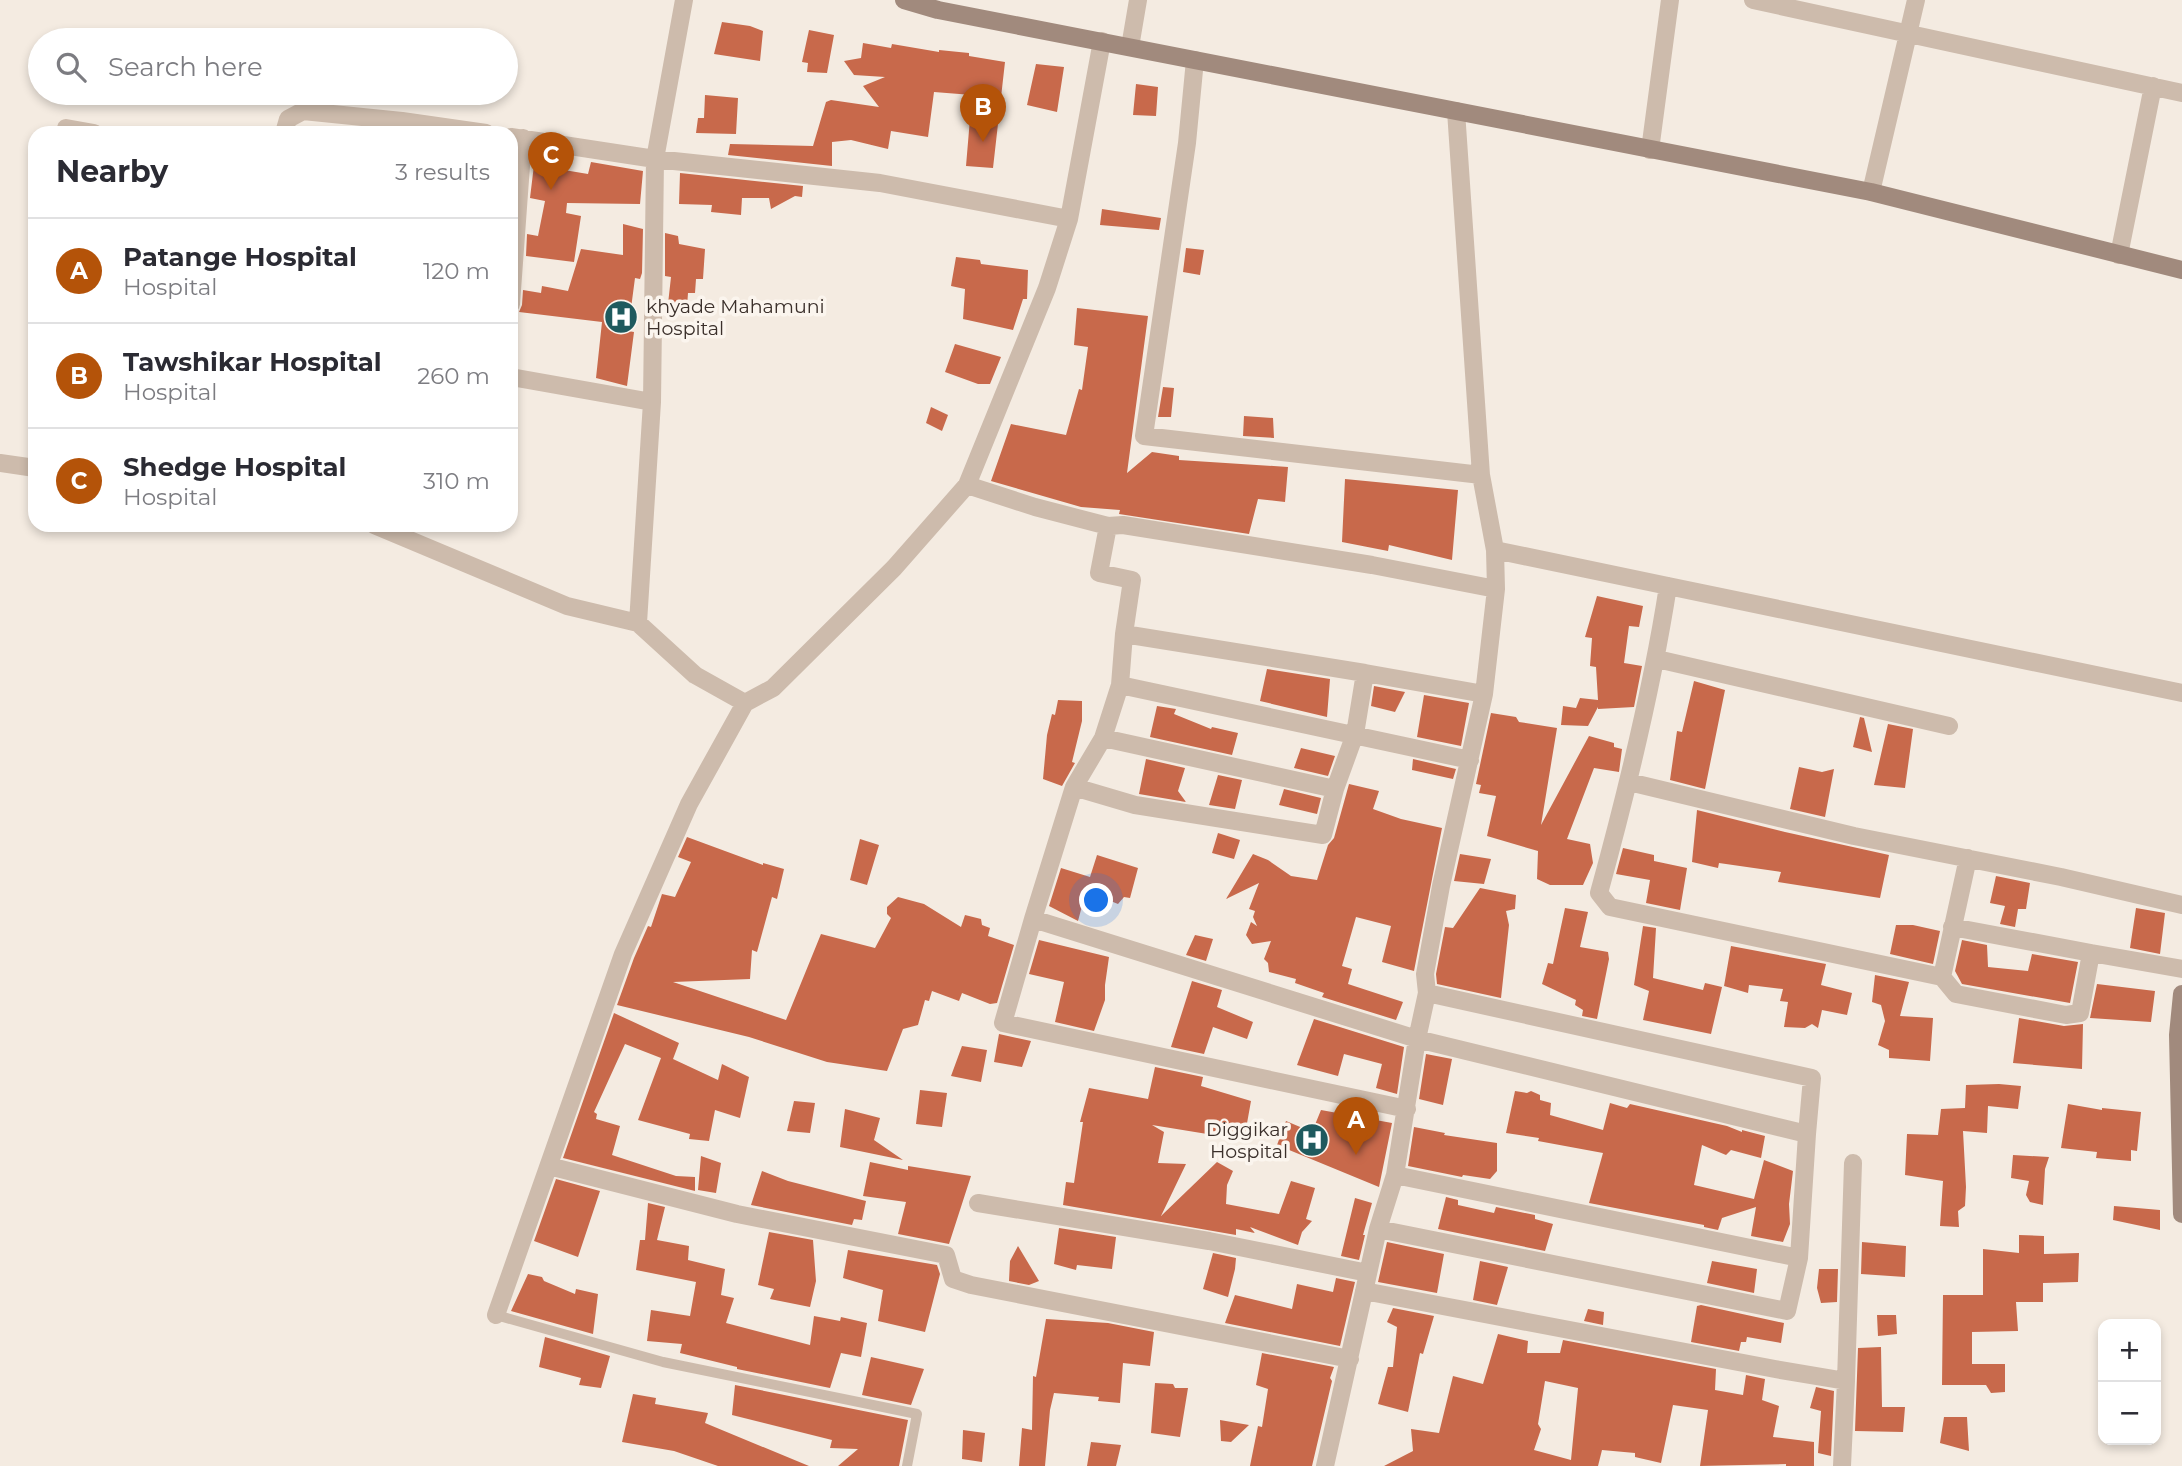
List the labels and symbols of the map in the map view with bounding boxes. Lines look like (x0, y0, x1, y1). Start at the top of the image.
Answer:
pin: B (960, 84, 1006, 142)
pin: C (528, 132, 574, 190)
place label: khyade Mahamuni Hospital (646, 295, 825, 340)
hospital icon: khyade Mahamuni Hospital (602, 298, 640, 336)
your location (1079, 883, 1113, 917)
pin: A (1333, 1097, 1379, 1155)
place label: Diggikar Hospital (1206, 1118, 1288, 1163)
hospital icon: Diggikar Hospital (1293, 1121, 1331, 1159)

